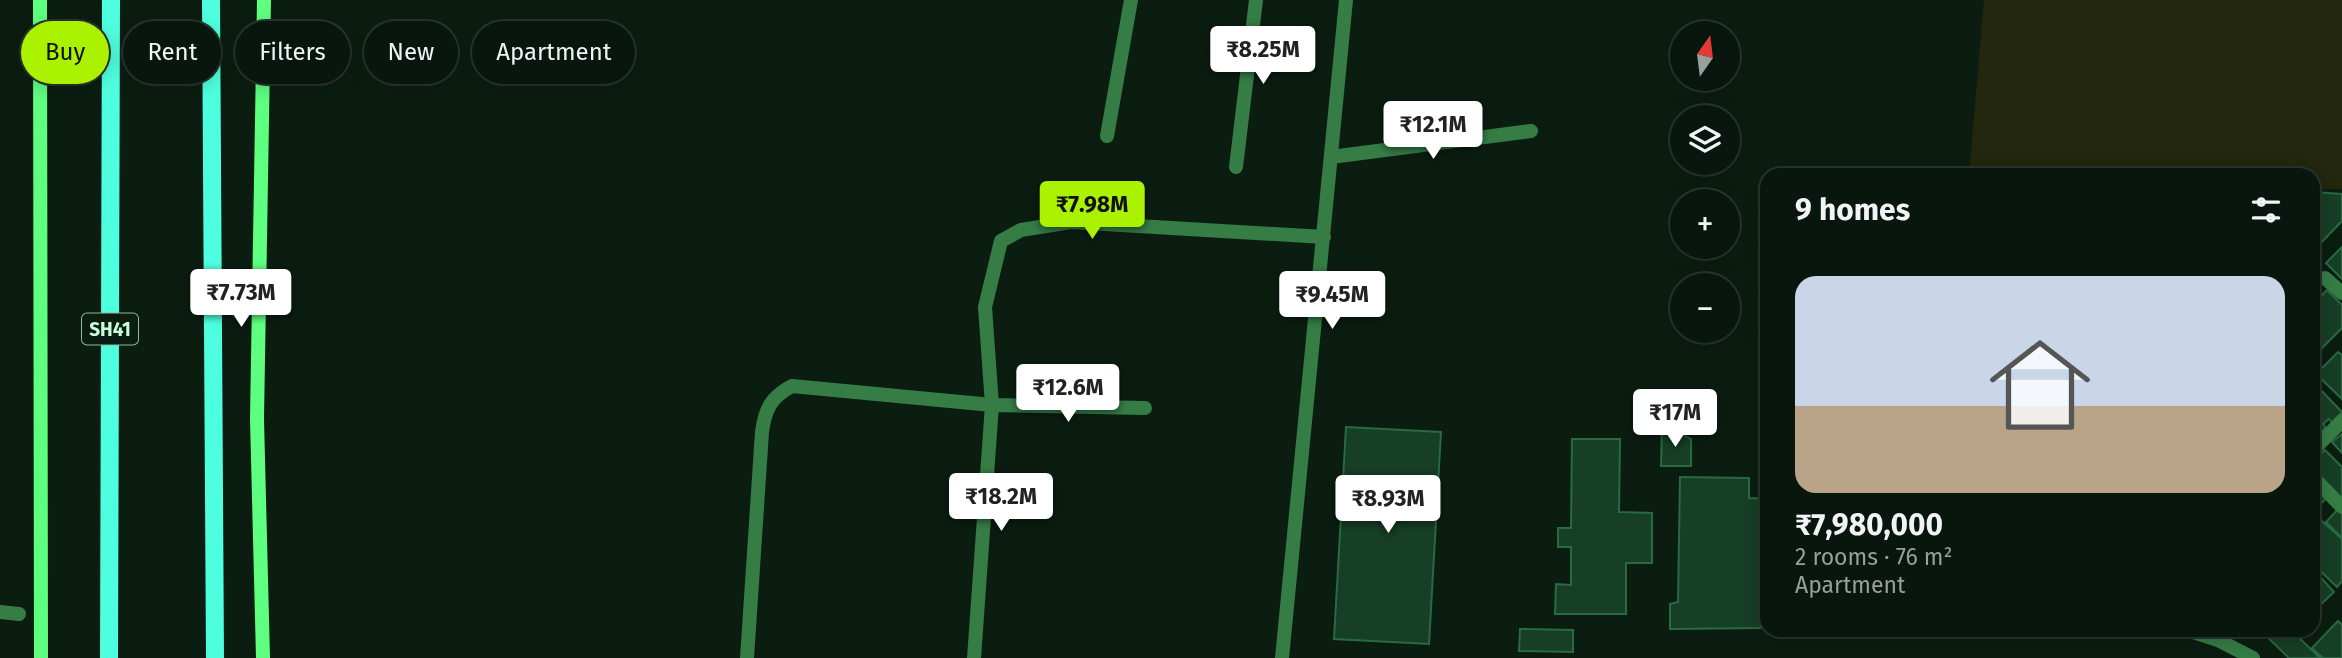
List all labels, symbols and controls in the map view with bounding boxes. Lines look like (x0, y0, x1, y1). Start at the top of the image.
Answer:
chip: Buy (21, 21, 109, 84)
chip: Rent (123, 21, 221, 84)
chip: Filters (235, 21, 350, 84)
chip: New (364, 21, 458, 84)
chip: Apartment (472, 21, 635, 84)
north arrow (1670, 21, 1740, 91)
map controls (1670, 21, 1740, 343)
pin: ₹8.25M (1206, 27, 1320, 86)
text: ₹8.25M (1226, 35, 1300, 63)
pin: ₹12.1M (1376, 102, 1490, 161)
button: layers (1670, 105, 1740, 175)
text: ₹12.1M (1400, 110, 1467, 138)
pin: ₹7.98M (1035, 182, 1149, 241)
button: + (1670, 189, 1740, 259)
text: ₹7.98M (1056, 190, 1128, 218)
icon: filters (2247, 191, 2285, 229)
text: 9 homes (1795, 192, 1910, 228)
pin: ₹7.73M (184, 270, 298, 329)
pin: ₹9.45M (1275, 272, 1389, 331)
button: − (1670, 273, 1740, 343)
text: ₹7.73M (206, 278, 276, 306)
text: ₹9.45M (1295, 280, 1369, 308)
road number: SH41 (82, 314, 138, 344)
icon: home (1977, 322, 2103, 448)
pin: ₹12.6M (1011, 364, 1125, 424)
text: ₹12.6M (1032, 373, 1104, 401)
pin: ₹17M (1634, 390, 1716, 449)
text: ₹17M (1649, 398, 1701, 426)
pin: ₹18.2M (944, 474, 1058, 533)
pin: ₹8.93M (1331, 476, 1445, 535)
text: ₹18.2M (965, 482, 1037, 510)
text: ₹8.93M (1351, 484, 1425, 512)
text: ₹7,980,000 (1795, 507, 1943, 543)
text: 2 rooms · 76 m² (1795, 543, 1953, 571)
text: Apartment (1795, 571, 1905, 599)

